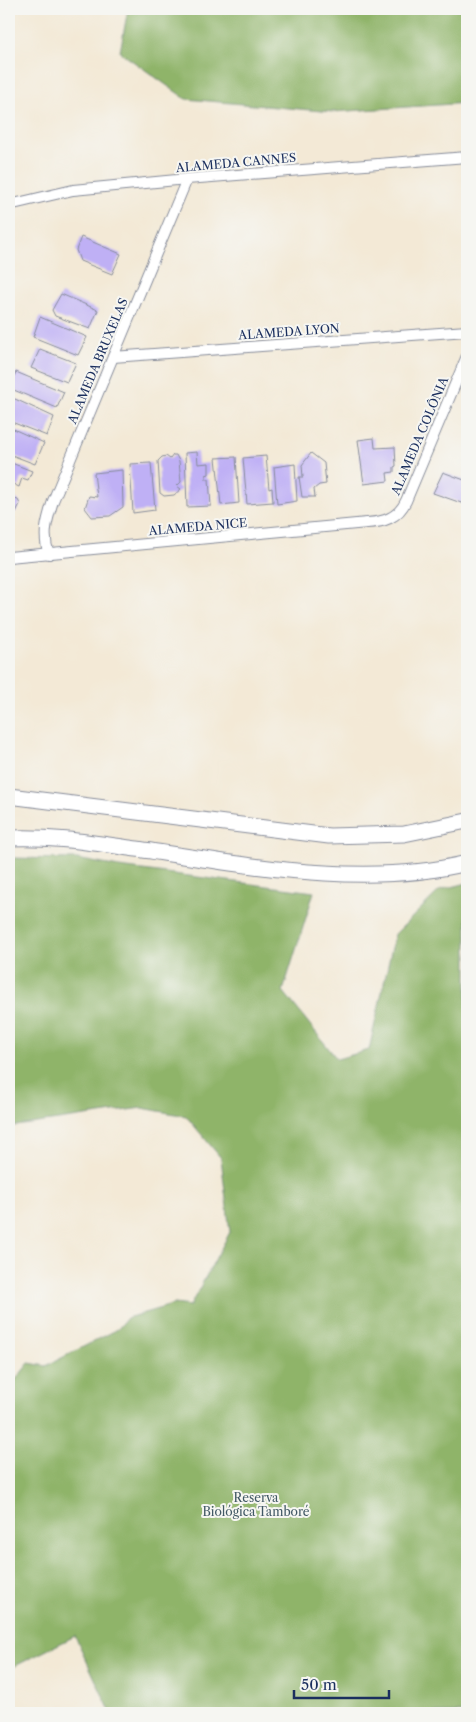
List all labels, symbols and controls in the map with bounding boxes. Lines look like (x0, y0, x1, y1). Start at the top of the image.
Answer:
street label: ALAMEDA CANNES (174, 150, 297, 175)
street label: ALAMEDA BRUXELAS (64, 296, 131, 427)
street label: ALAMEDA LYON (237, 320, 340, 343)
street label: ALAMEDA COLÔNIA (386, 373, 452, 498)
street label: ALAMEDA NICE (147, 515, 248, 538)
park label: Reserva Biológica Tamboré (202, 1490, 310, 1519)
scale bar (294, 1667, 388, 1699)
text: 50 m (301, 1675, 337, 1694)

